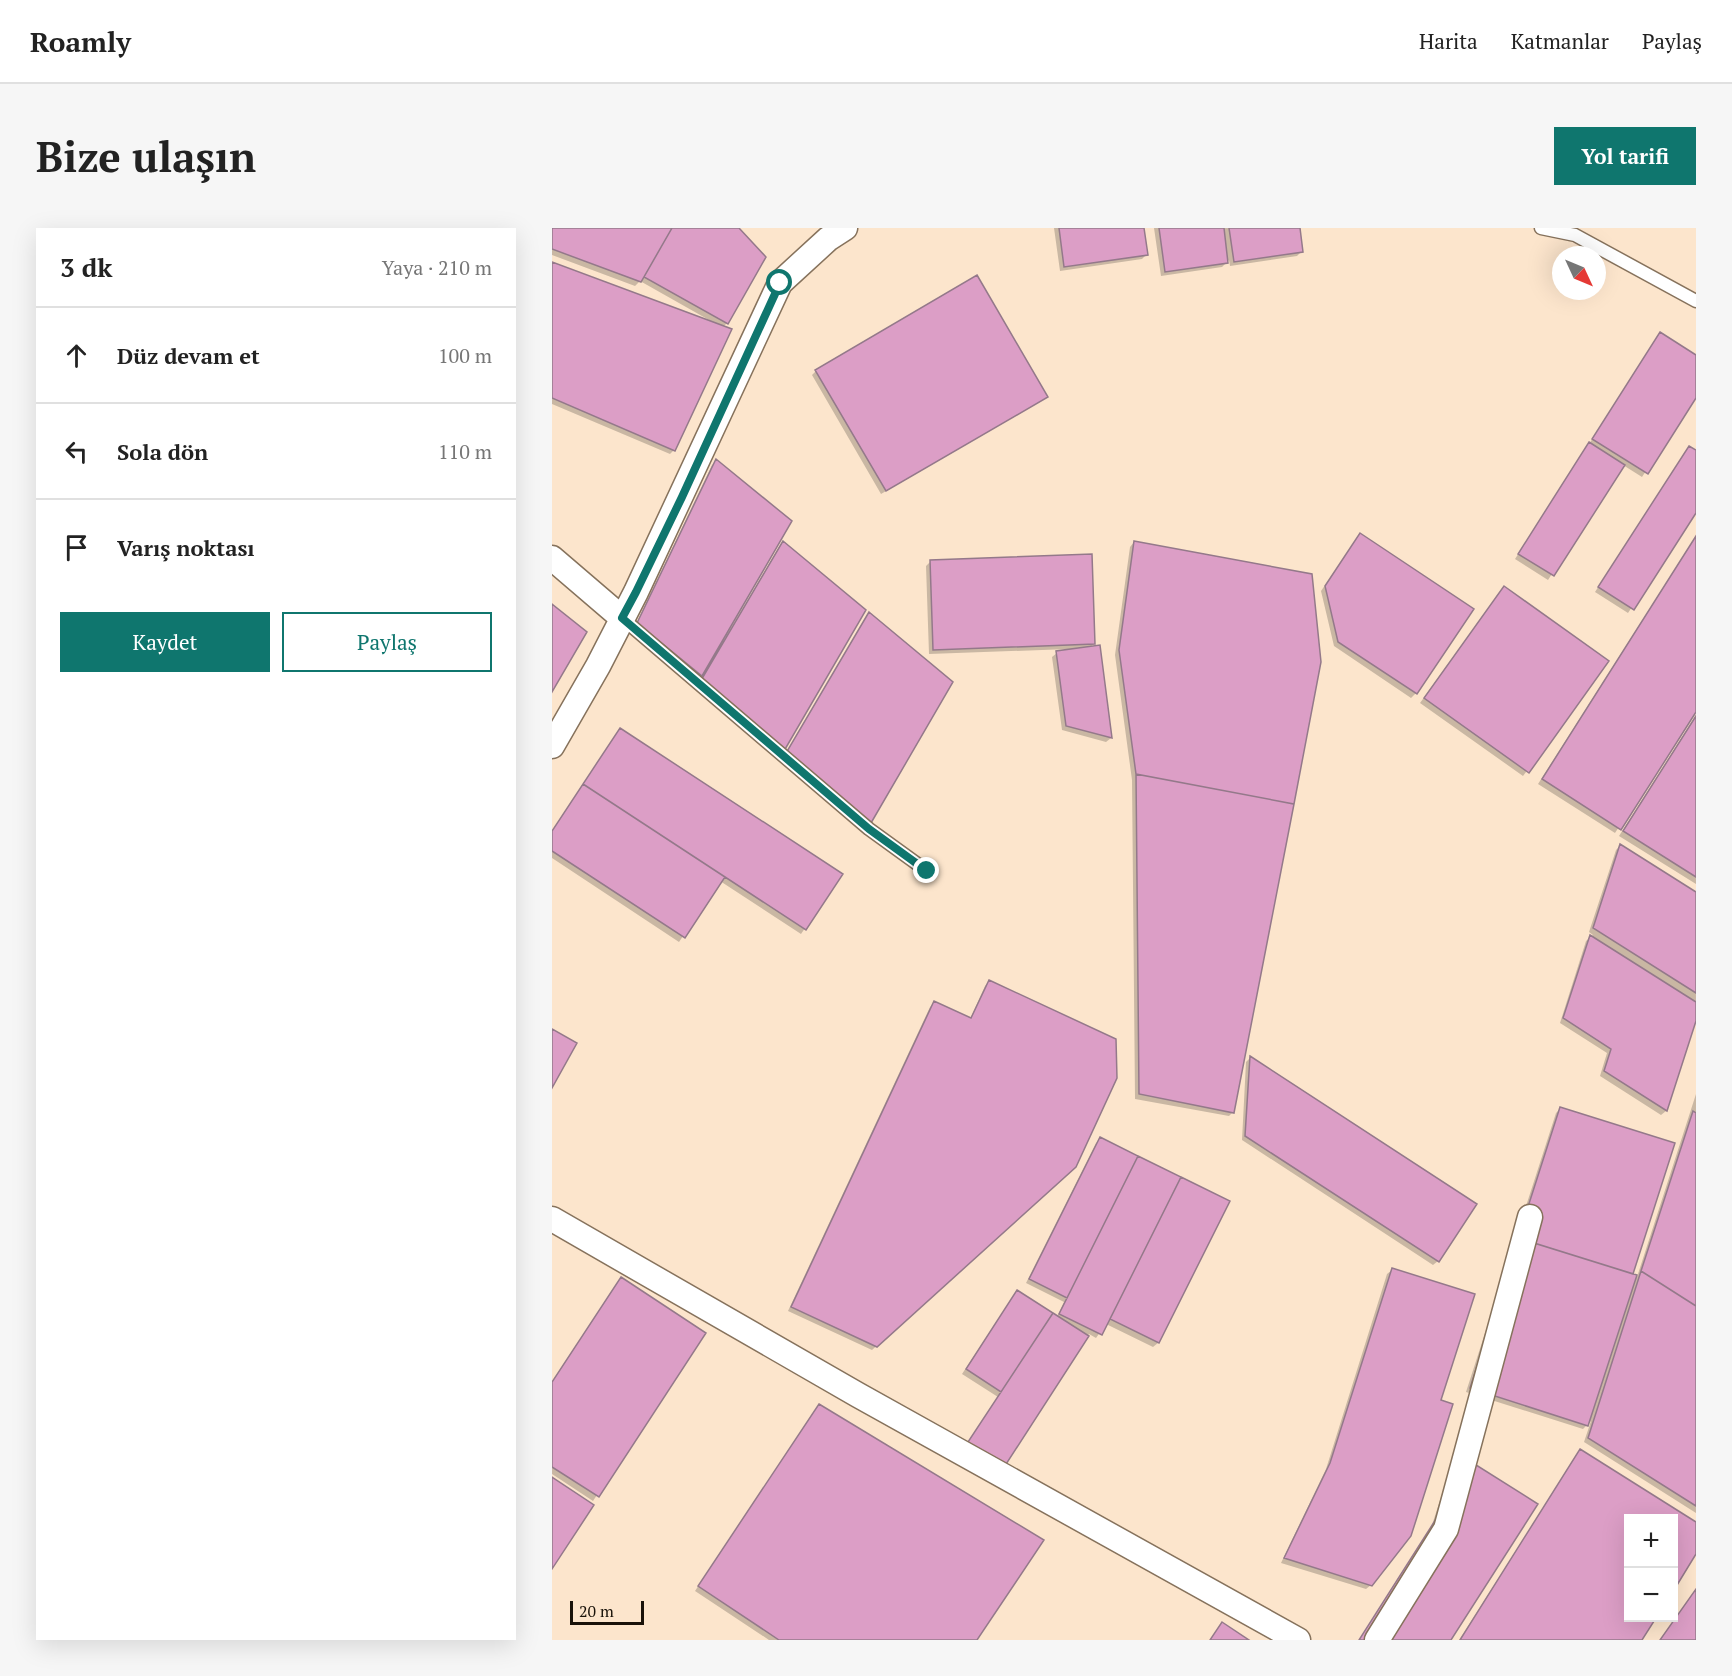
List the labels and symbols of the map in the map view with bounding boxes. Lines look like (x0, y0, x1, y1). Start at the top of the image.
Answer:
north arrow (1552, 246, 1606, 300)
route start (766, 269, 792, 295)
route end (913, 857, 939, 883)
scale bar (570, 1598, 644, 1626)

